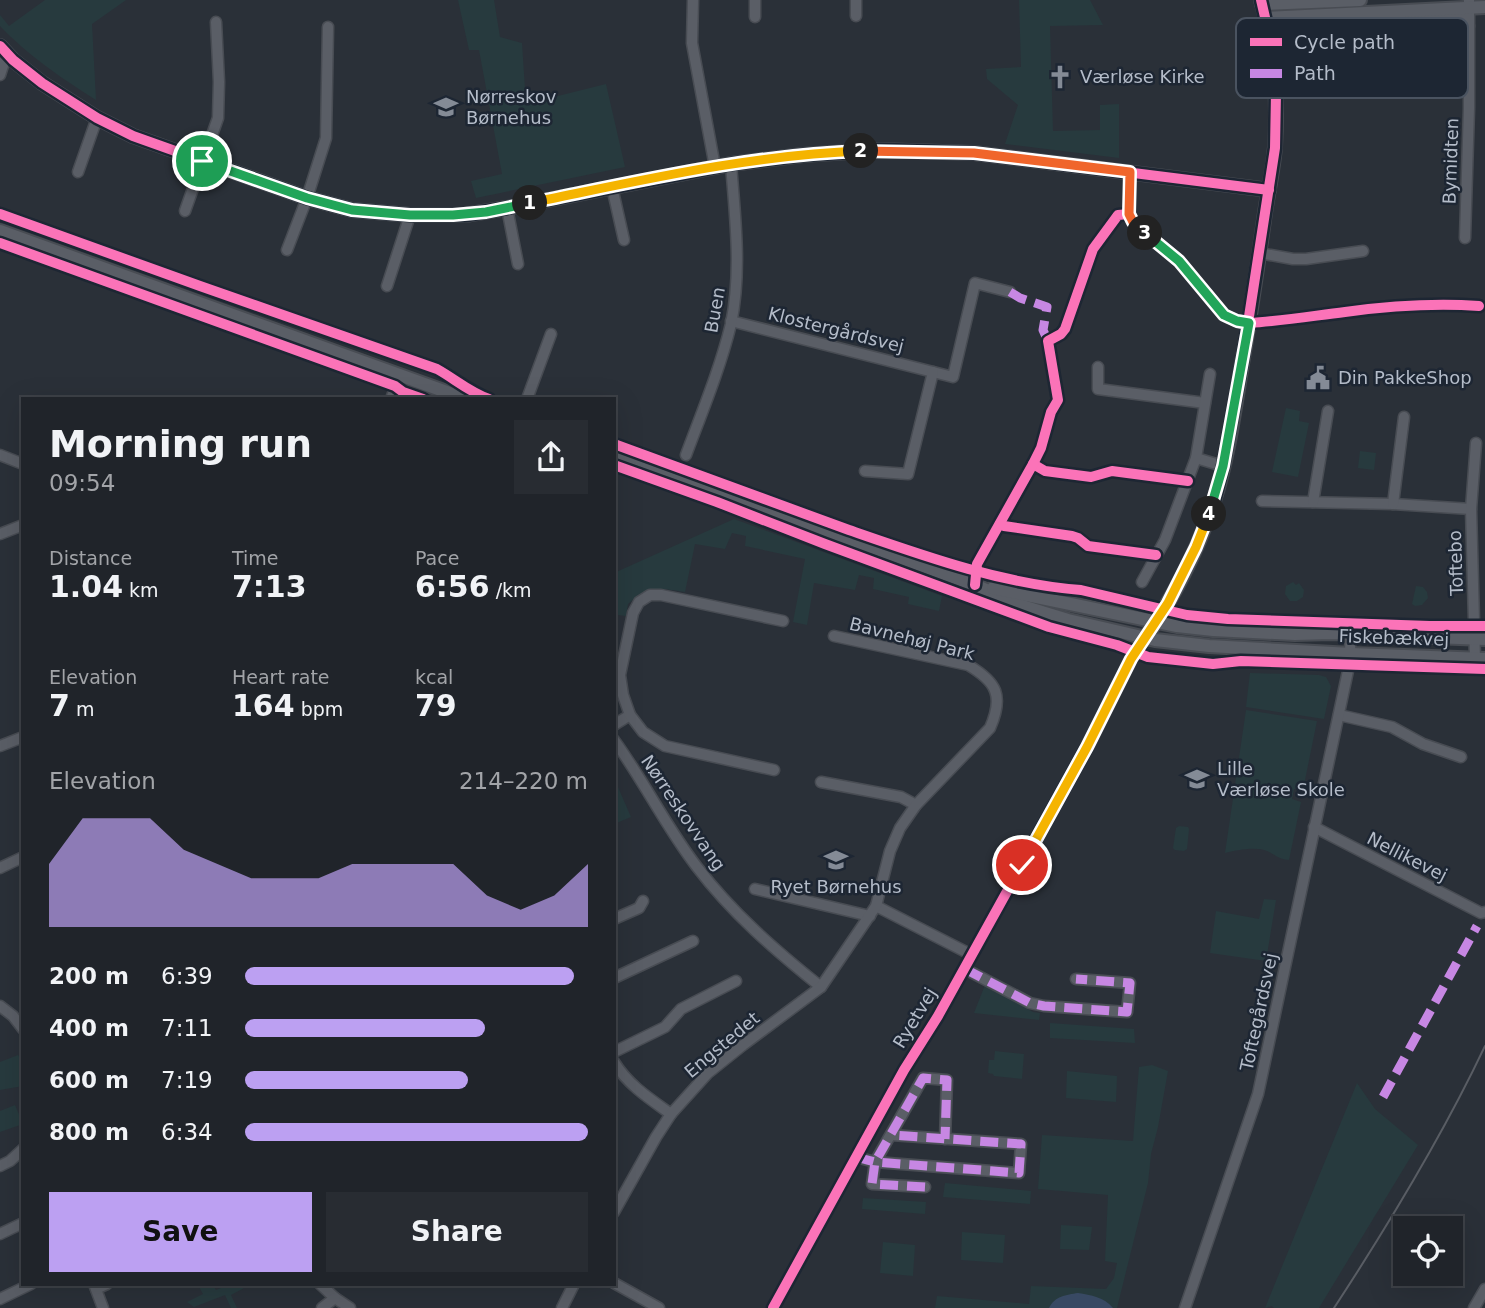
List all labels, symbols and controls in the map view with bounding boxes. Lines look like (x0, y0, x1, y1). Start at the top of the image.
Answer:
legend (1236, 18, 1468, 98)
text: Cycle path (1294, 31, 1395, 53)
text: Path (1294, 62, 1336, 84)
church icon: Værløse Kirke (1046, 63, 1074, 91)
place label: Værløse Kirke (1080, 66, 1205, 87)
place label: Nørreskov Børnehus (466, 86, 557, 128)
school or university icon: Nørreskov Børnehus (432, 93, 460, 121)
street label: Bymidten (1438, 117, 1463, 205)
pin (172, 131, 232, 191)
pin: 2 (844, 134, 878, 168)
text: 2 (854, 139, 867, 161)
icon: arrive (183, 142, 221, 180)
pin: 1 (512, 186, 548, 220)
text: 1 (523, 191, 536, 213)
pin: 3 (1128, 216, 1162, 250)
text: 3 (1138, 221, 1151, 243)
street label: Buen (700, 285, 729, 335)
street label: Klostergårdsvej (766, 302, 906, 357)
public building icon: Din PakkeShop (1304, 364, 1332, 392)
place label: Din PakkeShop (1338, 367, 1472, 388)
button: share (514, 420, 588, 494)
text: Morning run (49, 422, 312, 466)
text: 09:54 (49, 470, 115, 496)
pin: 4 (1192, 496, 1226, 532)
text: 4 (1202, 502, 1215, 524)
street label: Toftebo (1444, 530, 1467, 597)
text: Distance (49, 547, 132, 569)
text: Time (232, 547, 279, 569)
text: Pace (415, 547, 459, 569)
text: 1.04 (49, 569, 123, 604)
text: 7:13 (232, 569, 307, 604)
text: 6:56 (415, 569, 490, 604)
text: km (123, 579, 159, 601)
text: /km (490, 579, 532, 601)
street label: Bavnehøj Park (847, 613, 978, 664)
street label: Fiskebækvej (1338, 625, 1450, 650)
text: Elevation (49, 666, 137, 688)
text: Heart rate (232, 666, 330, 688)
text: kcal (415, 666, 453, 688)
text: 7 (49, 688, 70, 723)
text: 164 (232, 688, 295, 723)
text: 79 (415, 688, 457, 723)
text: m (70, 698, 94, 720)
text: bpm (295, 698, 343, 720)
street label: Nørreskovvang (637, 751, 730, 875)
place label: Lille Værløse Skole (1217, 758, 1345, 800)
school or university icon: Lille Værløse Skole (1183, 765, 1211, 793)
text: Elevation (49, 768, 156, 794)
text: 214–220 m (459, 768, 588, 794)
street label: Nellikevej (1364, 827, 1451, 886)
pin (992, 835, 1052, 895)
school or university icon: Ryet Børnehus (822, 846, 850, 874)
icon: check (1003, 846, 1041, 884)
place label: Ryet Børnehus (770, 876, 902, 897)
street label: Toftegårdsvej (1236, 951, 1281, 1074)
text: 200 m (49, 963, 129, 989)
text: 6:39 (161, 963, 213, 989)
street label: Ryetvej (888, 984, 941, 1052)
street label: Engstedet (680, 1007, 763, 1082)
text: 400 m (49, 1015, 129, 1041)
text: 7:11 (161, 1015, 213, 1041)
text: 600 m (49, 1067, 129, 1093)
text: 7:19 (161, 1067, 213, 1093)
text: 800 m (49, 1119, 129, 1145)
text: 6:34 (161, 1119, 213, 1145)
button: Save (49, 1192, 312, 1272)
button: Share (326, 1192, 588, 1272)
map controls (1393, 1216, 1463, 1286)
button: locate (1393, 1216, 1463, 1286)

